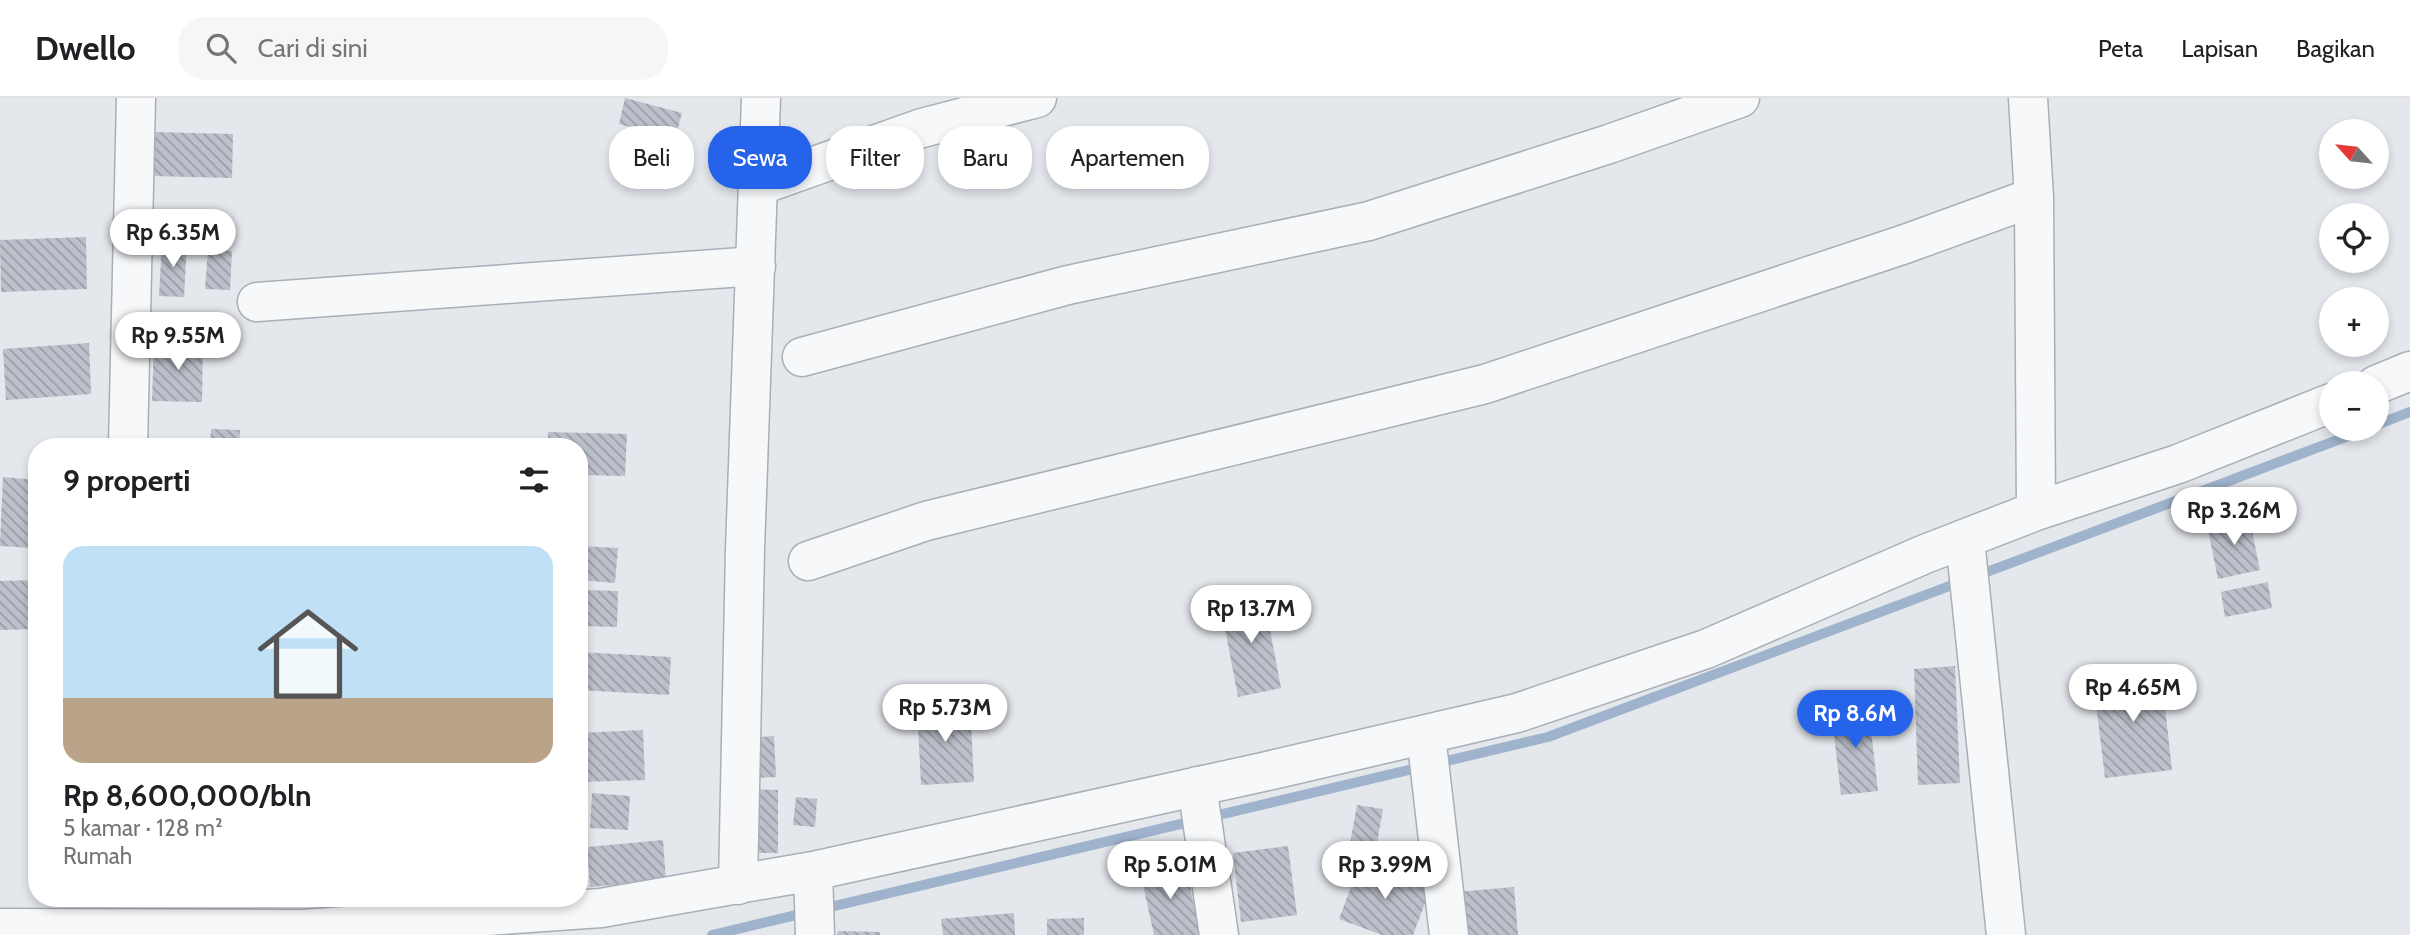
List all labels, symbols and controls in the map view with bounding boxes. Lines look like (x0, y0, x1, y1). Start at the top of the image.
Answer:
search box (178, 17, 668, 80)
text: Dwello (35, 28, 136, 68)
icon: search (202, 29, 240, 67)
text: Cari di sini (258, 32, 368, 64)
text: Peta (2098, 34, 2143, 63)
text: Lapisan (2181, 34, 2258, 63)
text: Bagikan (2296, 34, 2375, 63)
north arrow (2319, 119, 2389, 189)
map controls (2319, 119, 2389, 441)
chip: Beli (609, 126, 694, 189)
chip: Sewa (708, 126, 812, 189)
chip: Filter (826, 126, 924, 189)
chip: Baru (938, 126, 1032, 189)
chip: Apartemen (1046, 126, 1209, 189)
button: locate (2319, 203, 2389, 273)
pin: Rp 6.35M (101, 209, 245, 269)
text: Rp 6.35M (126, 218, 220, 246)
button: + (2319, 287, 2389, 357)
pin: Rp 9.55M (106, 313, 250, 372)
text: Rp 9.55M (131, 321, 225, 349)
button: − (2319, 371, 2389, 441)
icon: filters (515, 461, 553, 499)
text: 9 properti (63, 462, 191, 499)
pin: Rp 3.26M (2162, 488, 2306, 547)
text: Rp 3.26M (2187, 496, 2281, 524)
pin: Rp 13.7M (1179, 586, 1323, 645)
icon: home (245, 591, 371, 717)
text: Rp 13.7M (1207, 594, 1295, 622)
pin: Rp 4.65M (2061, 664, 2205, 724)
text: Rp 4.65M (2085, 673, 2181, 701)
pin: Rp 5.73M (873, 684, 1017, 744)
pin: Rp 8.6M (1790, 690, 1920, 750)
text: Rp 5.73M (898, 693, 992, 721)
text: Rp 8.6M (1813, 699, 1897, 727)
text: Rp 8,600,000/bln (63, 777, 312, 814)
text: 5 kamar · 128 m² (63, 814, 223, 842)
text: Rumah (63, 842, 132, 870)
pin: Rp 5.01M (1098, 842, 1242, 901)
pin: Rp 3.99M (1313, 842, 1457, 901)
text: Rp 5.01M (1123, 850, 1217, 878)
text: Rp 3.99M (1338, 850, 1432, 878)

